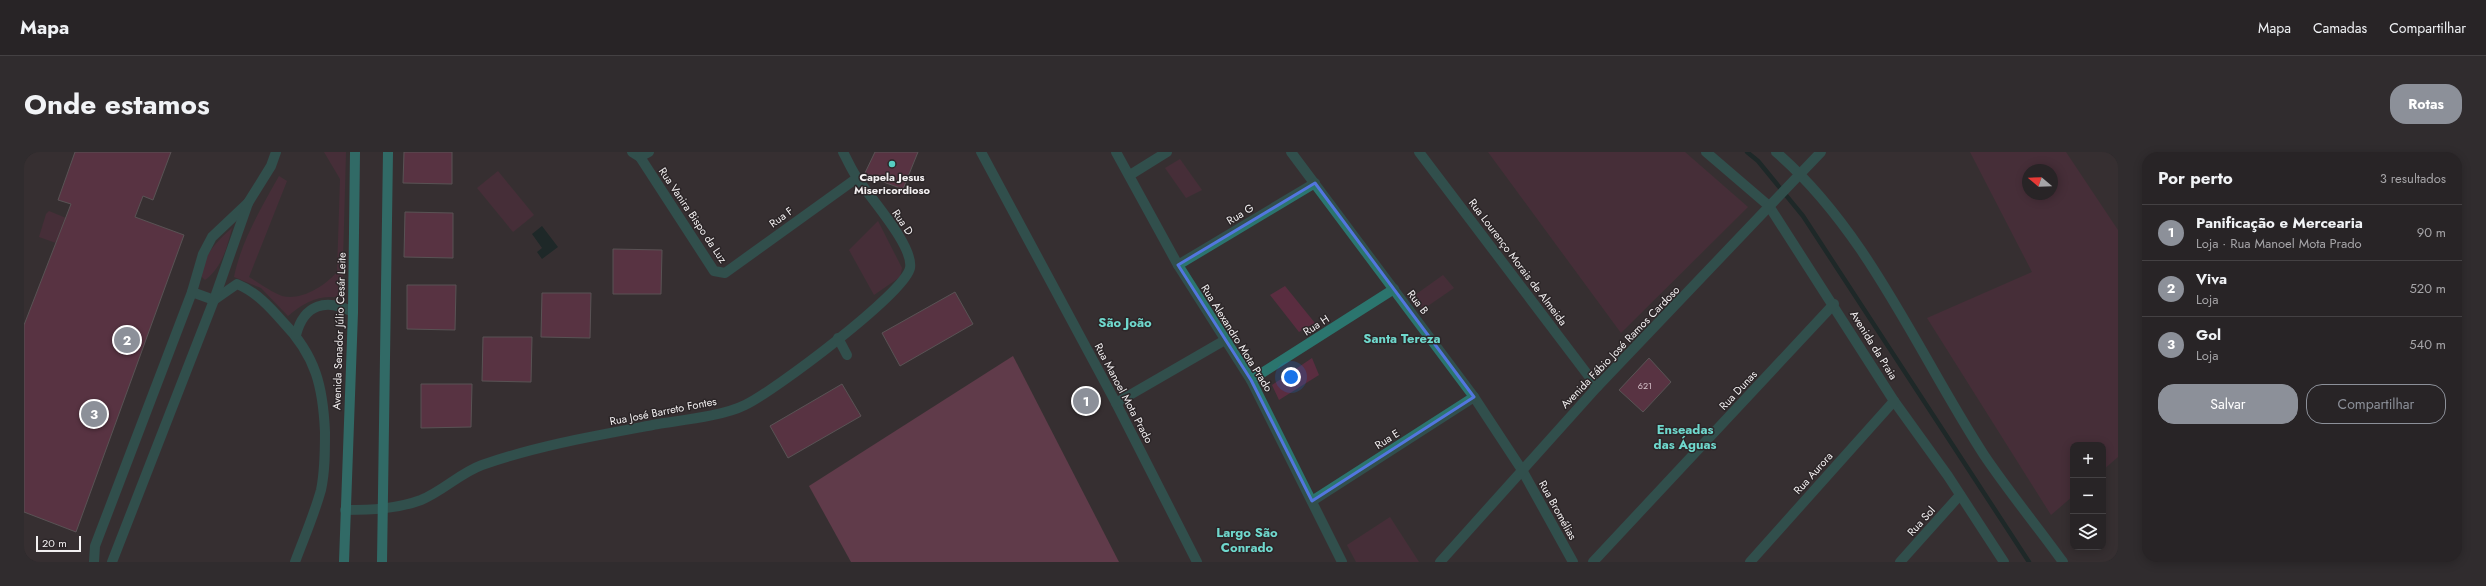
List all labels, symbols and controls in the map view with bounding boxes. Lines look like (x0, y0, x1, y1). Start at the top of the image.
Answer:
text: Mapa (20, 14, 69, 41)
text: Mapa (2258, 18, 2291, 38)
text: Camadas (2313, 18, 2367, 38)
text: Compartilhar (2389, 18, 2466, 38)
text: Onde estamos (24, 84, 210, 125)
button: Rotas (2390, 84, 2462, 124)
marker: Capela Jesus Misericordioso (887, 159, 897, 169)
street label: Rua Vanira Bispo da Luz (655, 164, 731, 266)
north arrow (2022, 164, 2058, 200)
text: Por perto (2158, 166, 2233, 190)
place label: Capela Jesus Misericordioso (854, 169, 930, 198)
text: 3 resultados (2380, 169, 2446, 188)
street label: Rua Lourenço Morais de Almeida (1465, 195, 1571, 329)
street label: Rua G (1223, 199, 1257, 228)
street label: Rua F (766, 203, 796, 231)
street label: Rua D (889, 206, 918, 239)
text: Panificação e Mercearia (2196, 212, 2363, 234)
text: 1 (2168, 223, 2174, 242)
text: 90 m (2417, 223, 2446, 242)
text: Loja · Rua Manoel Mota Prado (2196, 234, 2362, 253)
street label: Avenida Senador Júlio Cesár Leite (328, 252, 350, 410)
text: Viva (2196, 268, 2227, 290)
text: 2 (2167, 279, 2175, 298)
text: 520 m (2409, 279, 2446, 298)
street label: Rua Alexandro Mota Prado (1197, 281, 1277, 395)
street label: Avenida Fábio José Ramos Cardoso (1557, 282, 1683, 412)
street label: Rua B (1404, 287, 1432, 317)
text: Loja (2196, 290, 2218, 309)
street label: Avenida da Praia (1846, 308, 1902, 382)
street label: Rua H (1300, 311, 1332, 339)
district label: São João (1098, 313, 1152, 332)
text: Gol (2196, 324, 2221, 346)
pin: 2 (114, 325, 140, 355)
district label: Santa Tereza (1363, 329, 1441, 348)
text: 3 (2167, 335, 2175, 354)
text: 540 m (2409, 335, 2446, 354)
street label: Rua Manoel Mota Prado (1091, 340, 1157, 446)
text: Loja (2196, 346, 2218, 365)
street label: Rua Dunas (1715, 366, 1761, 413)
your location (1281, 367, 1301, 387)
house number: 621 (1638, 379, 1652, 392)
button: Salvar (2158, 384, 2298, 424)
button: Compartilhar (2306, 384, 2446, 424)
pin: 1 (1073, 386, 1099, 416)
street label: Rua José Barreto Fontes (608, 393, 718, 429)
pin: 3 (81, 399, 107, 429)
district label: Enseadas das Águas (1654, 420, 1716, 454)
street label: Rua E (1371, 425, 1403, 453)
map controls (2070, 442, 2106, 550)
button: + (2070, 442, 2106, 478)
street label: Rua Aurora (1790, 448, 1836, 498)
street label: Rua Bromélias (1535, 477, 1581, 543)
button: − (2070, 478, 2106, 514)
street label: Rua Sol (1903, 503, 1939, 539)
button: layers (2070, 514, 2106, 550)
district label: Largo São Conrado (1216, 523, 1278, 557)
scale bar (36, 534, 81, 553)
text: 20 m (42, 535, 67, 551)

